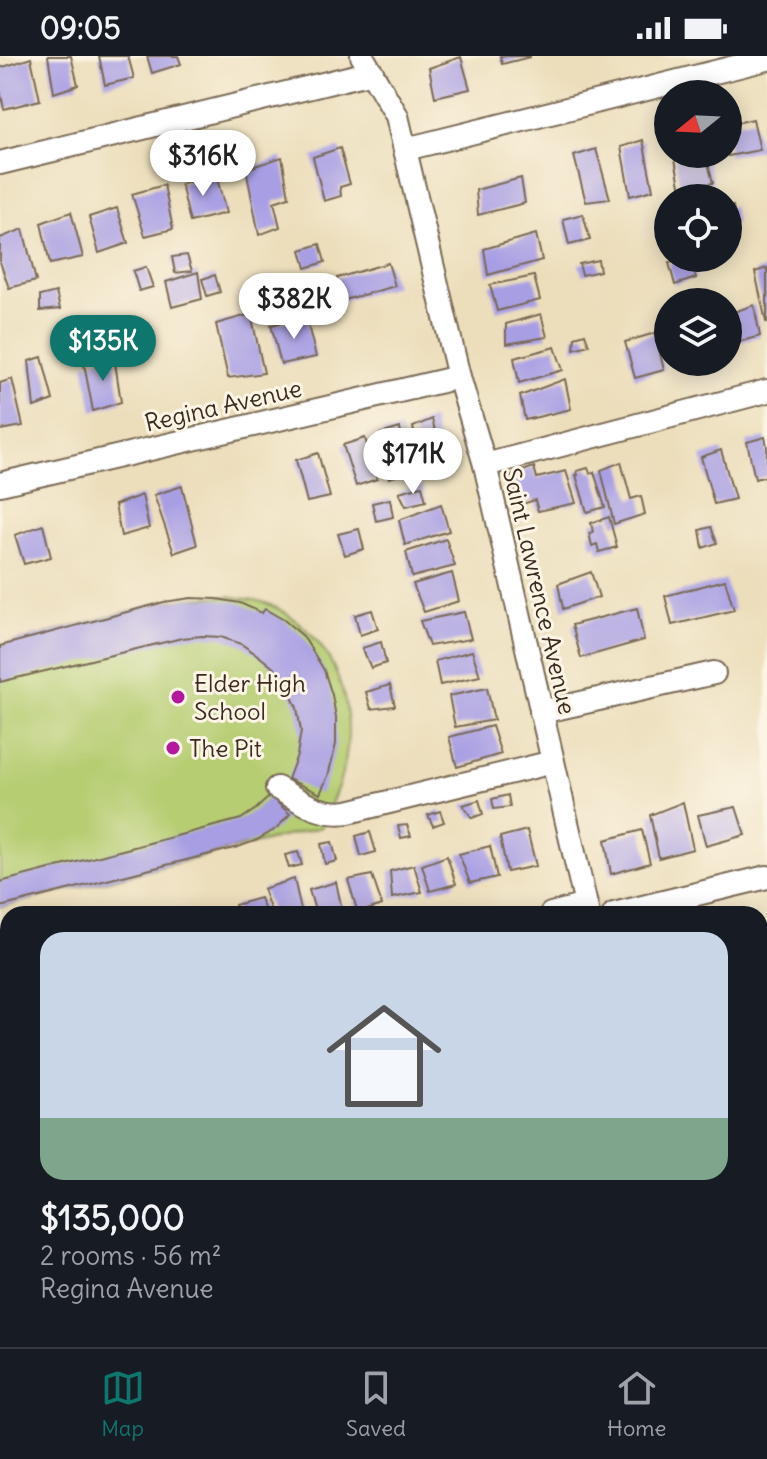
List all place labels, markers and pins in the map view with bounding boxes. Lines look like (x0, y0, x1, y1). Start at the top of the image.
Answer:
pin: $316K (147, 130, 259, 198)
pin: $382K (238, 273, 350, 341)
pin: $135K (47, 315, 159, 383)
pin: $171K (357, 428, 469, 496)
place label: Elder High School (194, 668, 306, 726)
marker: Elder High School (169, 688, 187, 706)
place label: The Pit (189, 733, 262, 763)
marker: The Pit (164, 739, 182, 757)

